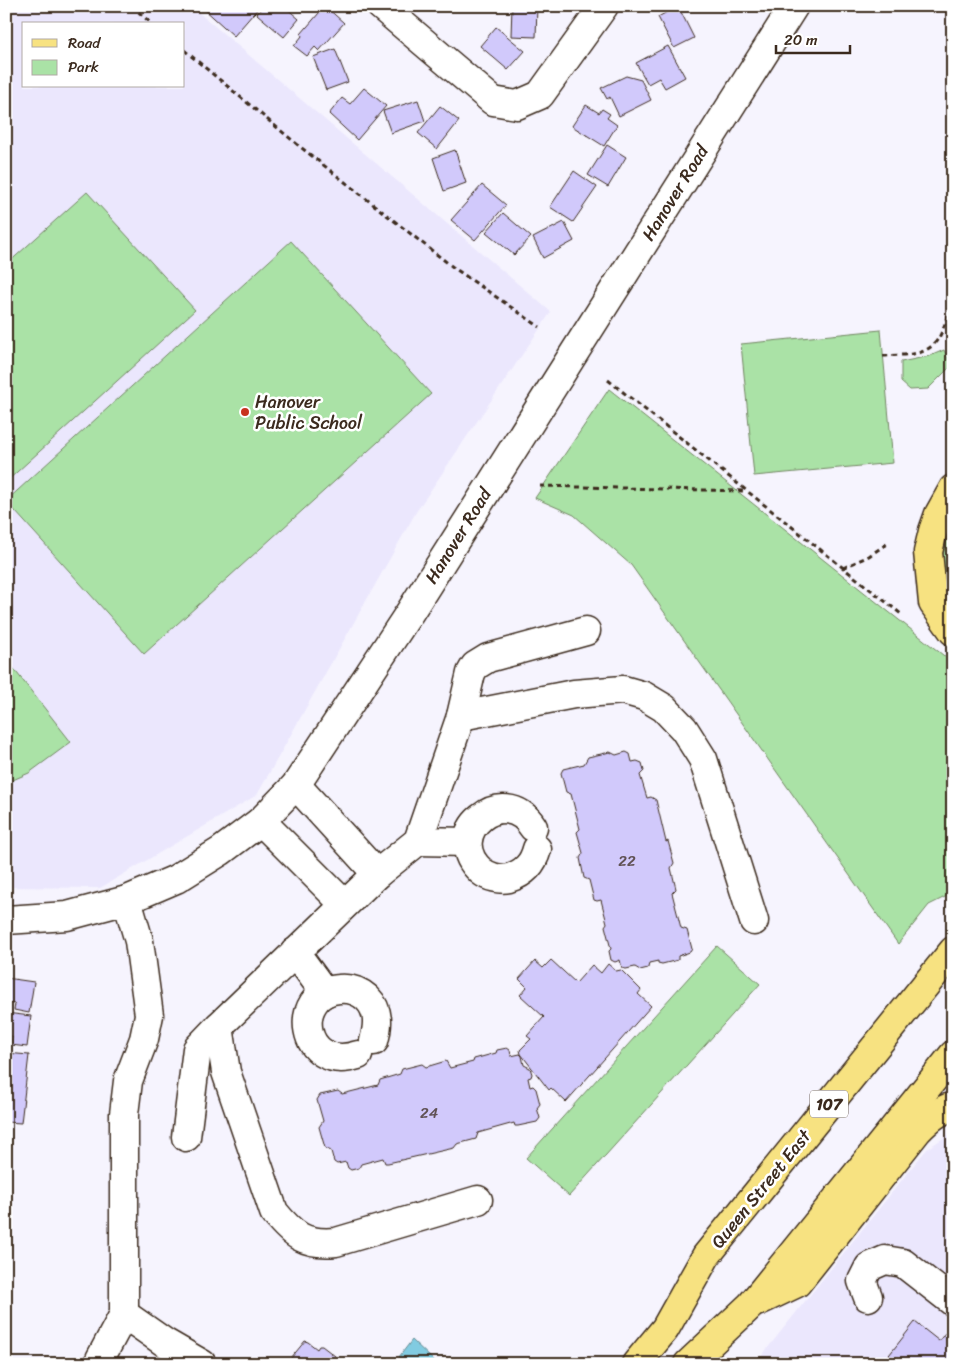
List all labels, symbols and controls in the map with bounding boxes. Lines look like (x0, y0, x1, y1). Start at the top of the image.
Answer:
legend (22, 22, 185, 88)
scale bar (776, 22, 850, 54)
text: 20 m (784, 27, 818, 53)
text: Road (68, 30, 101, 56)
text: Park (68, 54, 99, 80)
street label: Hanover Road (633, 137, 718, 247)
place label: Hanover Public School (255, 386, 363, 439)
marker: Hanover Public School (239, 406, 251, 418)
street label: Hanover Road (416, 480, 501, 590)
house number: 22 (618, 848, 636, 874)
road number: 107 (810, 1090, 848, 1118)
house number: 24 (420, 1100, 438, 1126)
street label: Queen Street East (703, 1122, 820, 1256)

